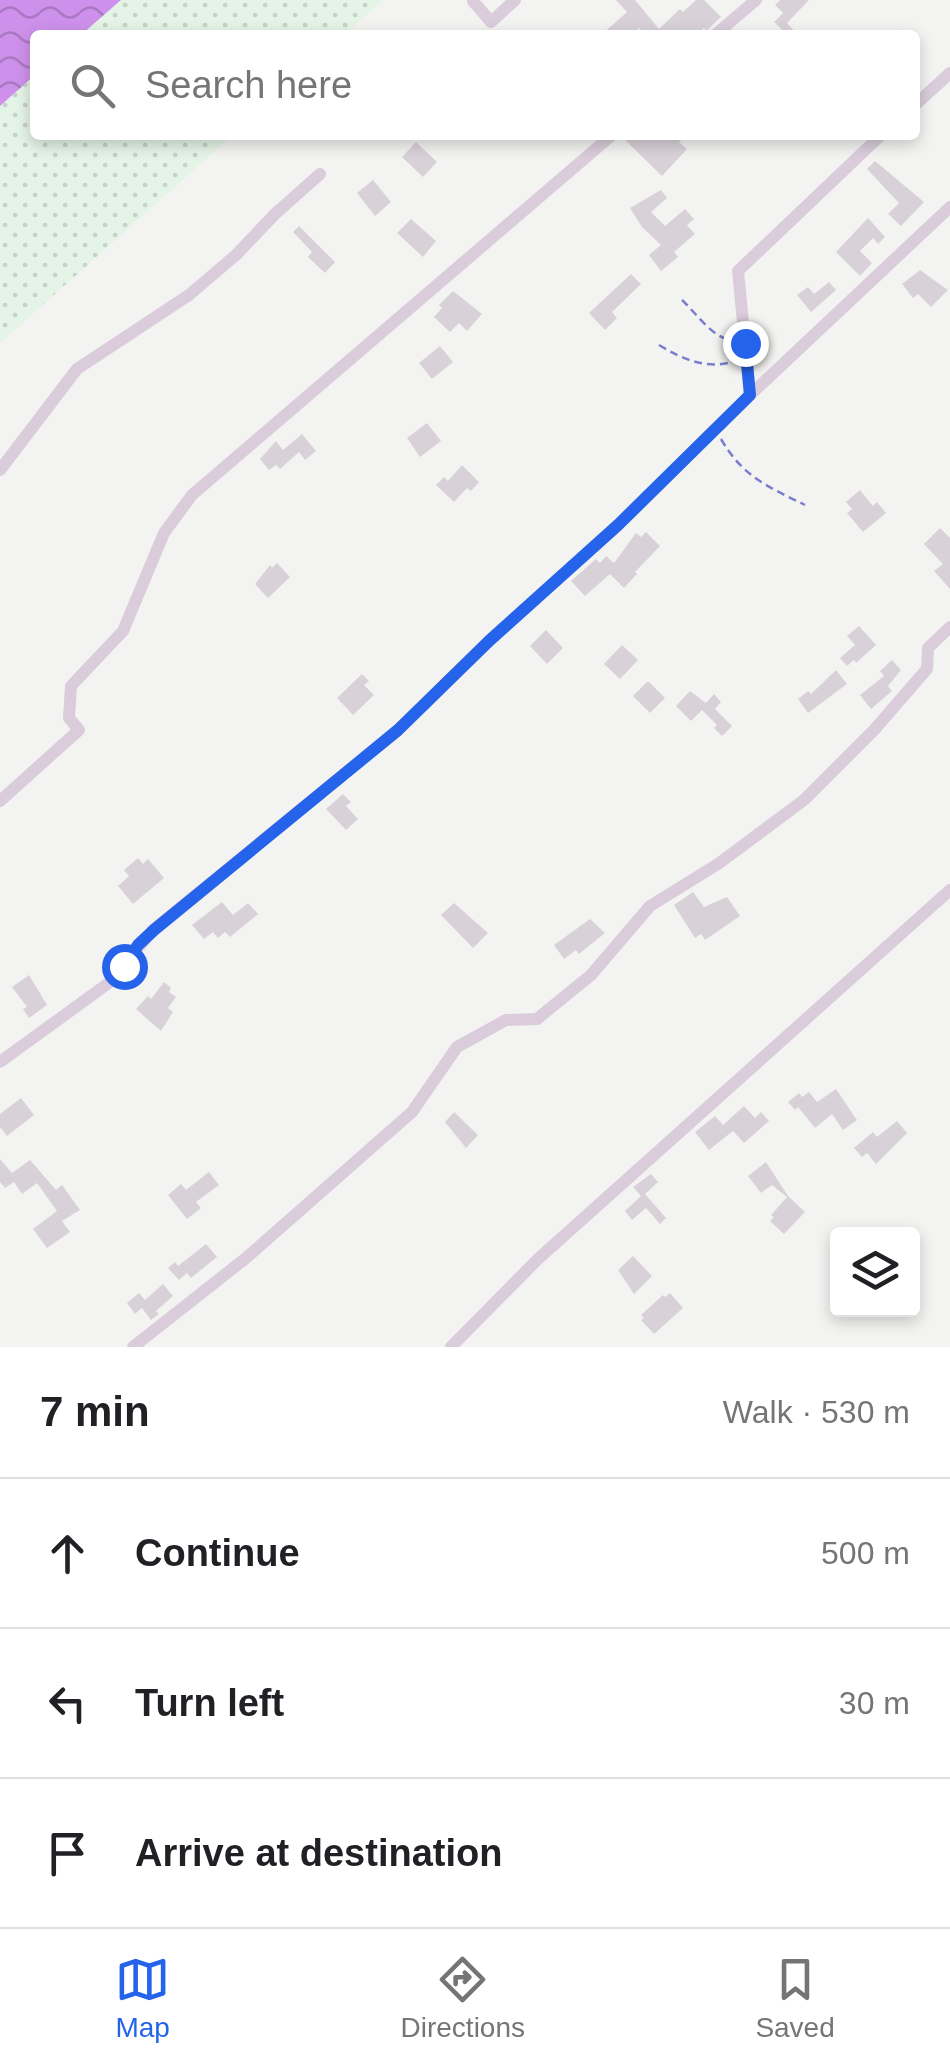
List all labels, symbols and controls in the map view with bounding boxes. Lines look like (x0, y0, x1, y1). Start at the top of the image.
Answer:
search box (30, 30, 920, 140)
icon: search (65, 58, 120, 113)
text: Search here (145, 64, 352, 106)
route end (723, 321, 769, 367)
route start (102, 944, 148, 990)
map controls (830, 1227, 920, 1317)
button: layers (830, 1227, 920, 1317)
text: 7 min (40, 1388, 150, 1435)
text: Walk · 530 m (723, 1394, 910, 1430)
icon: ahead (40, 1526, 95, 1581)
text: Continue (135, 1532, 300, 1574)
text: 500 m (821, 1535, 910, 1571)
icon: left (40, 1676, 95, 1731)
text: Turn left (135, 1682, 284, 1724)
text: 30 m (839, 1685, 910, 1721)
icon: arrive (40, 1826, 95, 1881)
text: Arrive at destination (135, 1832, 502, 1874)
tab: Map (115, 1952, 170, 2044)
tab: Directions (401, 1952, 525, 2044)
tab: Saved (755, 1952, 835, 2044)

